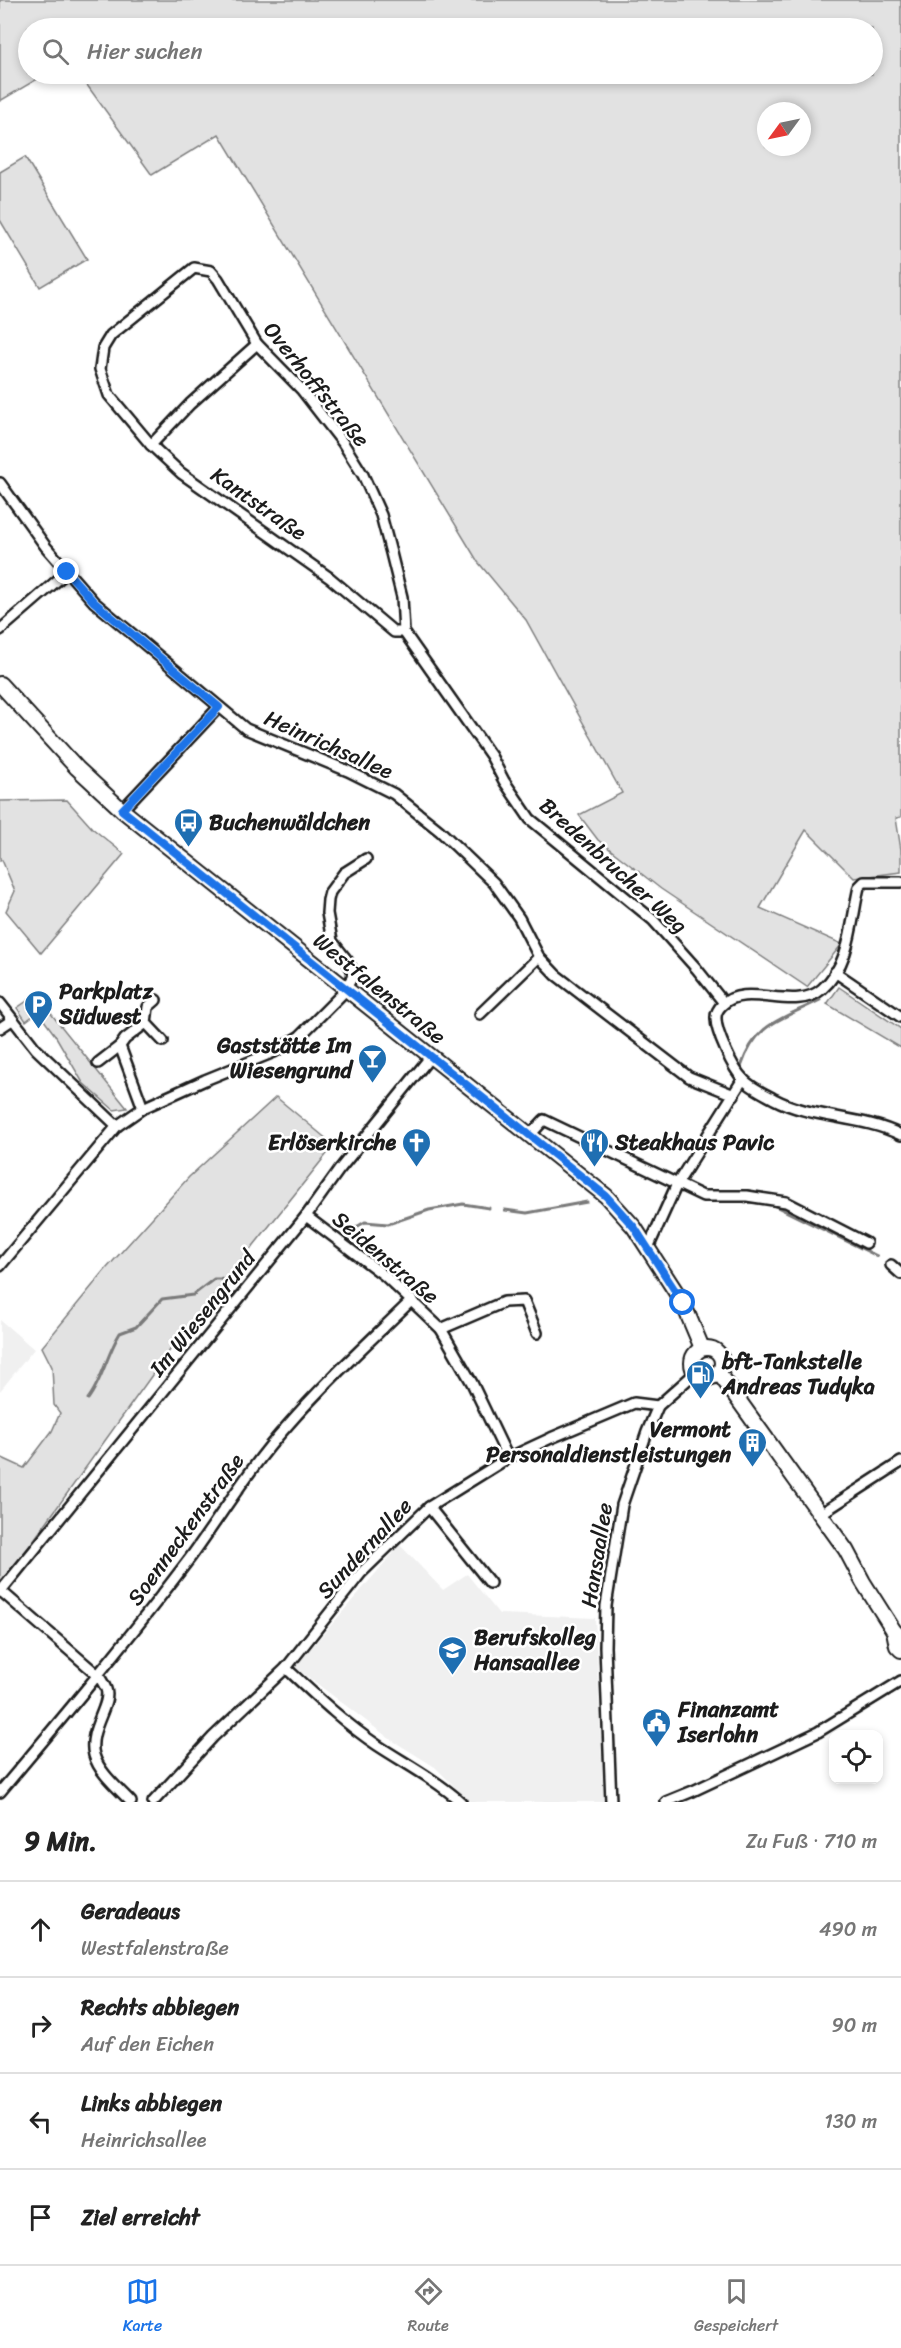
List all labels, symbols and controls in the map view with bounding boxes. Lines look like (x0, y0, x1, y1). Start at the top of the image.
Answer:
search box (18, 18, 883, 84)
text: Hier suchen (87, 32, 202, 71)
icon: search (39, 35, 72, 68)
north arrow (757, 102, 811, 156)
street label: Overhoffstraße (253, 312, 380, 456)
street label: Kantstraße (202, 456, 315, 551)
route end (53, 558, 79, 584)
street label: Heinrichsallee (258, 699, 400, 791)
street label: Bredenbrucher Weg (530, 787, 697, 943)
place label: Buchenwäldchen (209, 803, 370, 842)
bus stop icon: Buchenwäldchen (172, 806, 204, 848)
street label: Westfalenstraße (304, 922, 455, 1055)
place label: Parkplatz Südwest (58, 972, 154, 1036)
parking icon: Parkplatz Südwest (22, 988, 54, 1030)
place label: Gaststätte Im Wiesengrund (216, 1026, 354, 1090)
bar icon: Gaststätte Im Wiesengrund (357, 1042, 389, 1084)
place label: Erlöserkirche (268, 1123, 396, 1162)
place label: Steakhaus Pavic (614, 1123, 775, 1162)
church icon: Erlöserkirche (401, 1126, 433, 1168)
restaurant icon: Steakhaus Pavic (578, 1126, 610, 1168)
street label: Seidenstraße (323, 1201, 448, 1314)
street label: Im Wiesengrund (138, 1240, 267, 1386)
route start (669, 1289, 695, 1315)
place label: bft-Tankstelle Andreas Tudyka (721, 1342, 875, 1406)
fuel station icon: bft-Tankstelle Andreas Tudyka (685, 1358, 717, 1400)
place label: Vermont Personaldienstleistungen (486, 1410, 731, 1474)
building icon: Vermont Personaldienstleistungen (736, 1426, 768, 1468)
street label: Soenneckenstraße (116, 1444, 255, 1614)
street label: Sundernallee (307, 1488, 422, 1608)
street label: Hansaallee (569, 1500, 624, 1610)
place label: Berufskolleg Hansaallee (473, 1618, 596, 1682)
school or university icon: Berufskolleg Hansaallee (437, 1634, 469, 1676)
place label: Finanzamt Iserlohn (677, 1690, 779, 1754)
public building icon: Finanzamt Iserlohn (641, 1706, 673, 1748)
map controls (829, 1730, 883, 1784)
button: locate (829, 1730, 883, 1784)
text: 9 Min. (24, 1818, 97, 1864)
text: Zu Fuß · 710 m (746, 1824, 877, 1859)
text: Geradeaus (81, 1892, 180, 1931)
text: 490 m (819, 1912, 877, 1947)
icon: ahead (24, 1913, 57, 1946)
text: Westfalenstraße (81, 1931, 229, 1966)
text: Rechts abbiegen (81, 1988, 239, 2027)
text: 90 m (832, 2008, 877, 2043)
icon: right (24, 2009, 57, 2042)
text: Auf den Eichen (81, 2027, 214, 2062)
text: Links abbiegen (81, 2084, 222, 2123)
text: 130 m (824, 2104, 877, 2139)
icon: left (24, 2105, 57, 2138)
text: Heinrichsallee (81, 2123, 206, 2158)
text: Ziel erreicht (81, 2198, 200, 2237)
icon: arrive (24, 2201, 57, 2234)
tab: Karte (123, 2275, 162, 2340)
tab: Route (408, 2275, 449, 2340)
tab: Gespeichert (694, 2275, 778, 2340)

